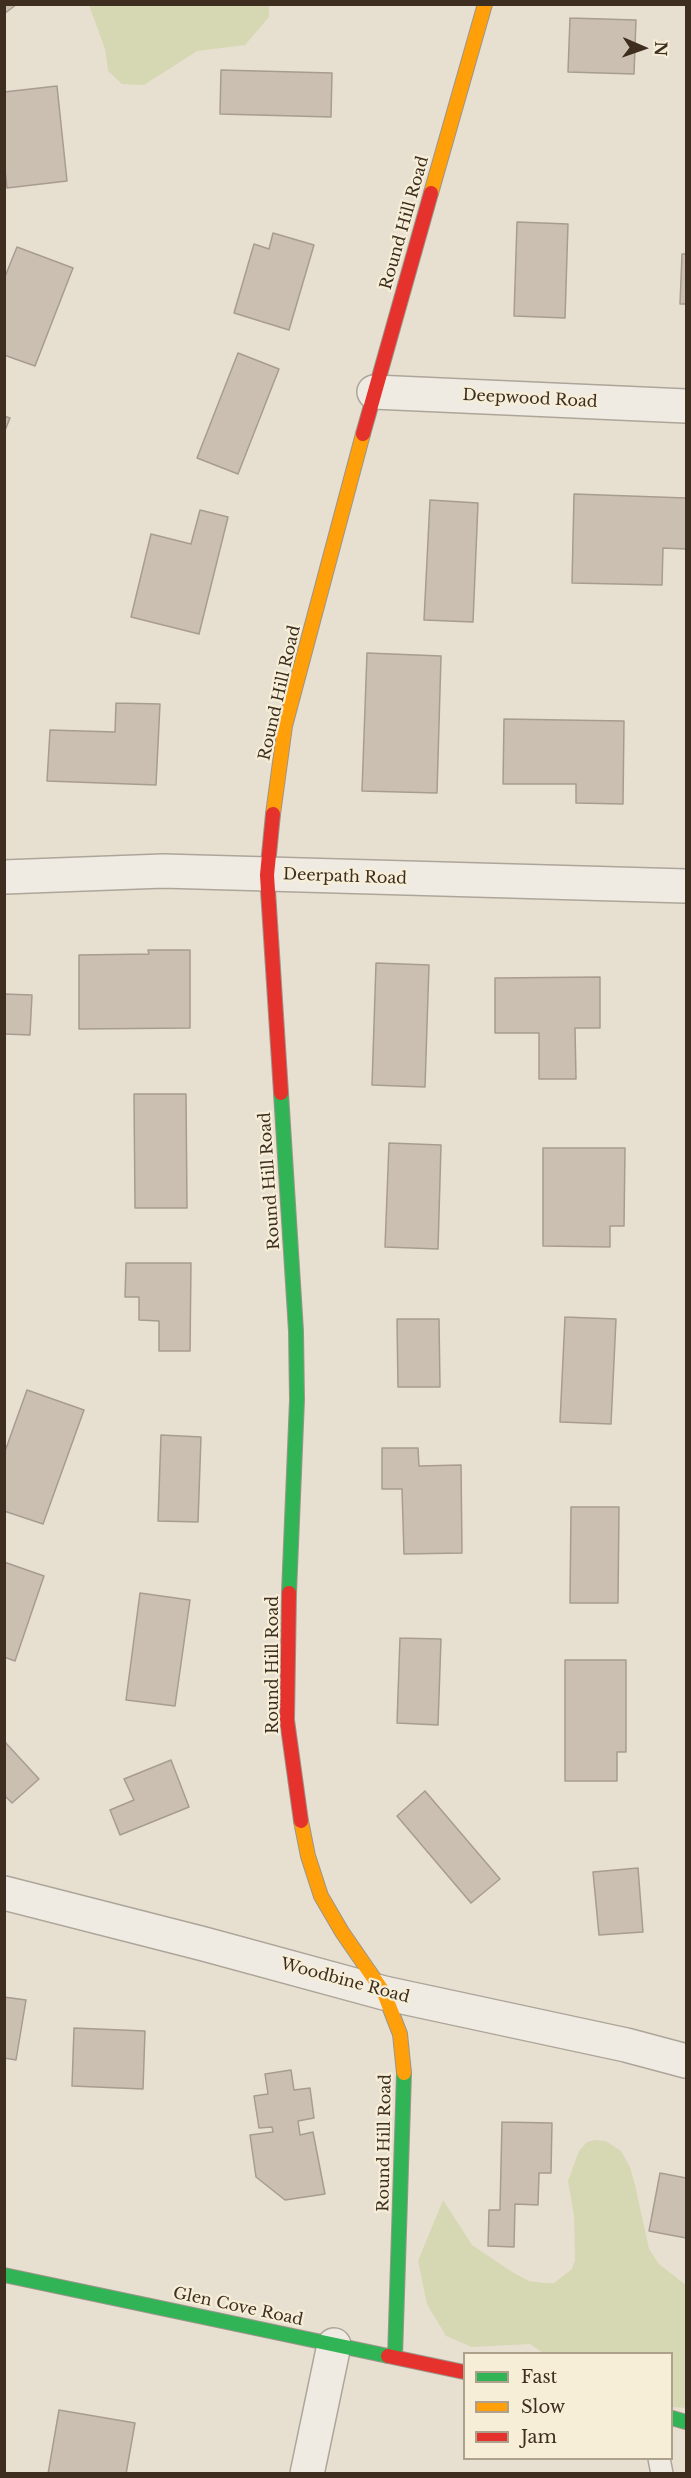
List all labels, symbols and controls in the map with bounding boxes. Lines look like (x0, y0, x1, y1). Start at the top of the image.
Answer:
north arrow (613, 18, 673, 78)
text: N (651, 41, 671, 56)
street label: Round Hill Road (377, 154, 433, 292)
street label: Deepwood Road (462, 386, 598, 412)
street label: Round Hill Road (255, 624, 305, 762)
street label: Deerpath Road (283, 865, 407, 889)
street label: Round Hill Road (256, 1112, 284, 1250)
street label: Round Hill Road (263, 1596, 283, 1734)
street label: Woodbine Road (278, 1955, 412, 2007)
street label: Round Hill Road (374, 2074, 396, 2212)
street label: Glen Cove Road (171, 2284, 305, 2330)
legend (463, 2352, 673, 2460)
text: Fast (521, 2366, 557, 2388)
text: Slow (521, 2396, 565, 2418)
text: Jam (521, 2426, 557, 2448)

